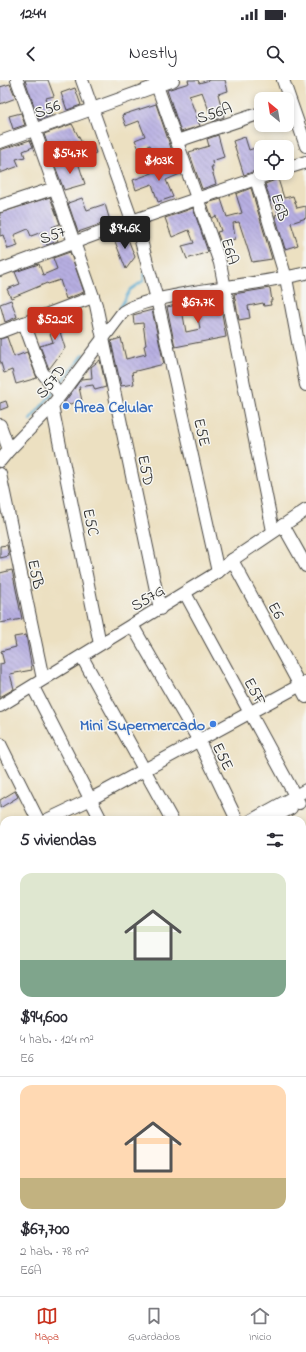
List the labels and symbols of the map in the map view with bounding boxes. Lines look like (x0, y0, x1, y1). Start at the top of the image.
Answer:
north arrow (254, 92, 294, 132)
street label: S56 (31, 94, 64, 126)
street label: S56A (194, 97, 236, 131)
pin: $54.7K (37, 141, 103, 175)
pin: $103K (131, 148, 187, 182)
street label: E6B (264, 191, 295, 224)
pin: $94.6K (92, 216, 158, 250)
street label: S57 (36, 220, 69, 252)
street label: E6A (214, 235, 244, 268)
pin: $67.7K (165, 290, 231, 324)
pin: $52.2K (22, 307, 88, 341)
street label: S57D (30, 360, 73, 404)
place label: Area Celular (74, 396, 154, 420)
marker: Area Celular (61, 401, 71, 411)
street label: E5E (186, 416, 216, 449)
street label: E5D (130, 453, 160, 488)
street label: E5C (75, 506, 105, 539)
street label: E5B (20, 557, 50, 592)
street label: S57G (126, 579, 170, 618)
street label: E6 (261, 598, 290, 624)
street label: E5F (237, 673, 272, 711)
place label: Mini Supermercado (80, 714, 205, 738)
marker: Mini Supermercado (208, 719, 218, 729)
street label: E5E (205, 739, 239, 775)

